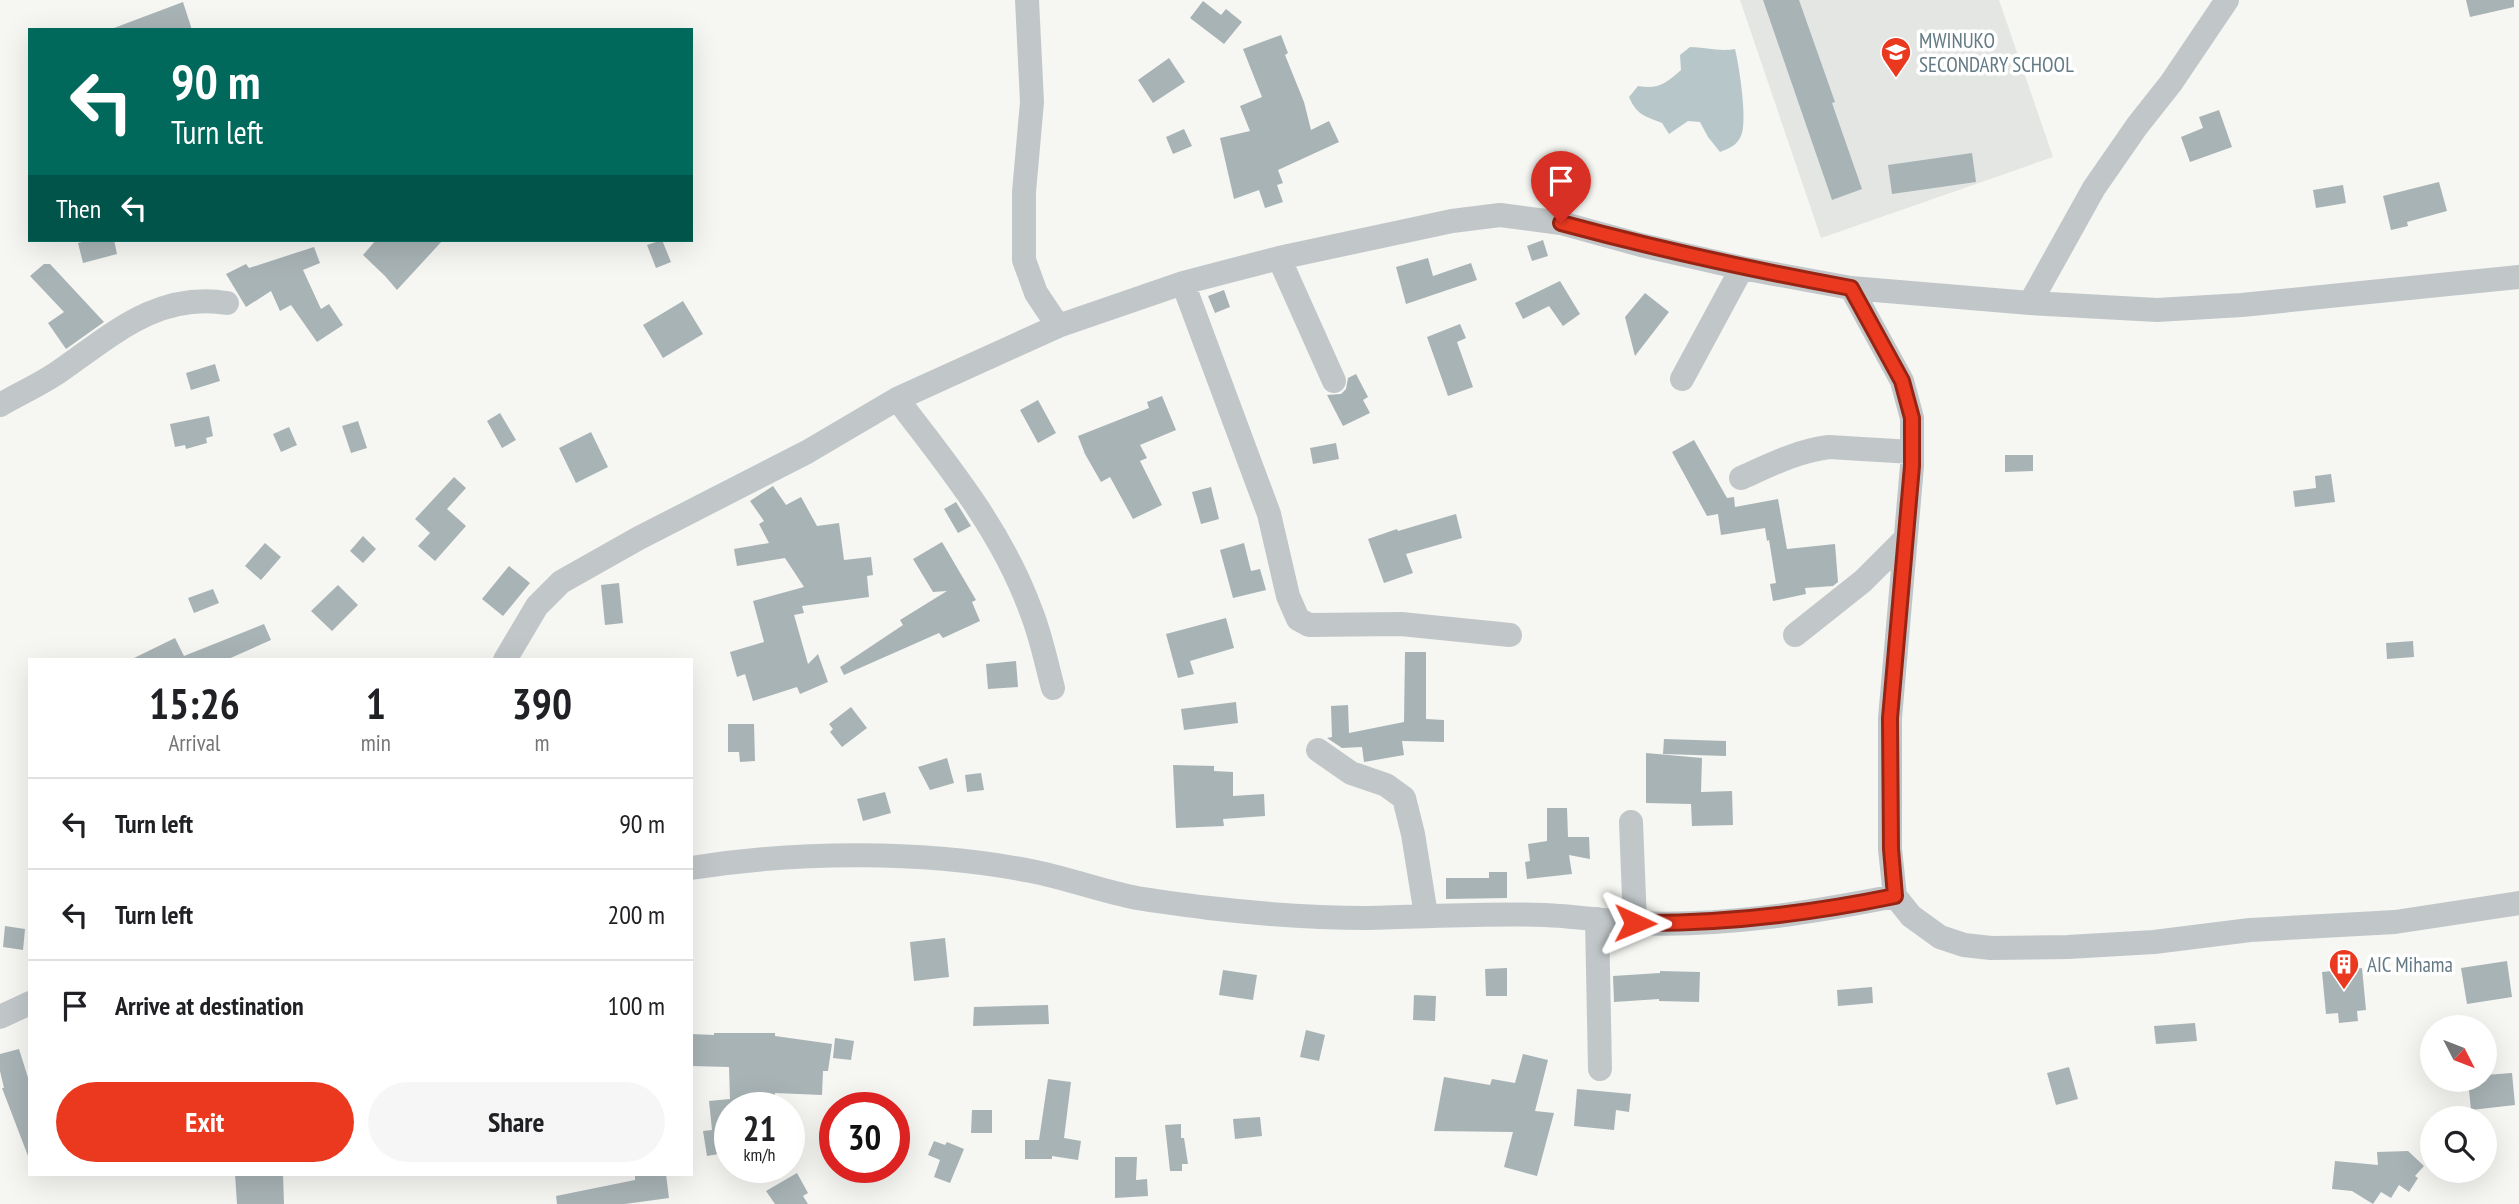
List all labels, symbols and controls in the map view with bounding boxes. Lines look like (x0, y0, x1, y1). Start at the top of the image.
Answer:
place label: MWINUKO SECONDARY SCHOOL (1919, 27, 2074, 78)
school or university icon: MWINUKO SECONDARY SCHOOL (1879, 35, 1913, 79)
text: 90 m (171, 49, 260, 113)
icon: left (56, 56, 147, 147)
text: Turn left (171, 111, 263, 153)
pin (1531, 151, 1591, 223)
icon: arrive (1542, 162, 1580, 200)
icon: left (115, 189, 153, 227)
text: Then (56, 192, 101, 225)
text: 15:26 (149, 676, 240, 731)
text: 1 (366, 676, 386, 731)
text: 390 (512, 676, 572, 731)
text: Arrival (168, 728, 220, 757)
text: min (361, 728, 391, 757)
text: m (534, 728, 549, 757)
icon: left (56, 805, 94, 843)
text: Turn left (115, 807, 193, 840)
text: 90 m (619, 807, 665, 840)
position arrow (1598, 886, 1672, 960)
icon: left (56, 896, 94, 934)
text: Turn left (115, 898, 193, 931)
text: 200 m (607, 898, 665, 931)
building icon: AIC Mihama (2327, 947, 2361, 991)
place label: AIC Mihama (2367, 951, 2453, 978)
icon: arrive (56, 987, 94, 1025)
text: Arrive at destination (115, 989, 304, 1022)
text: 100 m (607, 989, 665, 1022)
north arrow (2420, 1015, 2497, 1092)
map controls (2420, 1015, 2497, 1183)
button: Exit (56, 1082, 354, 1162)
button: Share (368, 1082, 665, 1162)
speed limit sign: 30 (819, 1092, 910, 1183)
text: 21 (743, 1105, 776, 1151)
button: search (2420, 1106, 2497, 1183)
text: km/h (744, 1143, 775, 1166)

